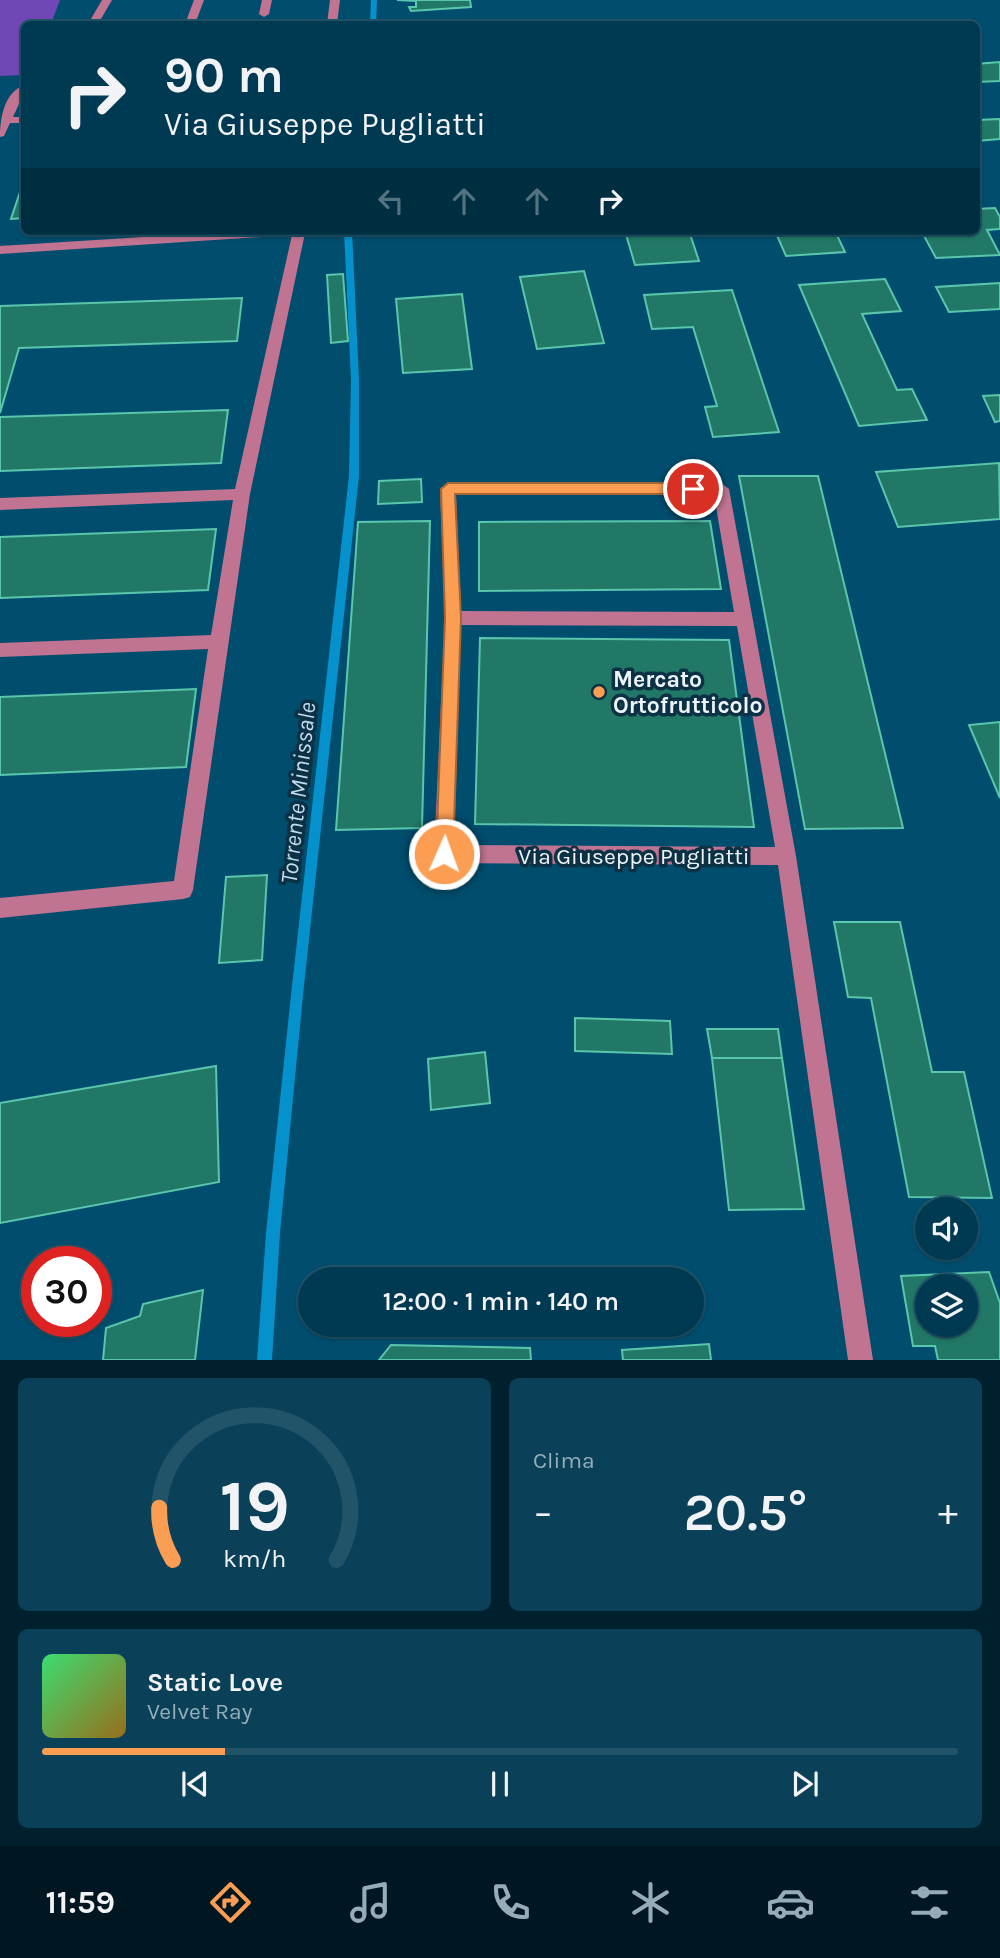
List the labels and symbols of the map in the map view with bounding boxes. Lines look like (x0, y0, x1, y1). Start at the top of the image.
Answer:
pin (663, 459, 723, 519)
place label: Mercato Ortofrutticolo (613, 666, 763, 719)
marker: Mercato Ortofrutticolo (591, 684, 607, 700)
water label: Torrente Minissale (275, 701, 321, 885)
position arrow (407, 817, 481, 891)
street label: Via Giuseppe Pugliatti (518, 843, 750, 870)
speed limit sign: 30 (21, 1246, 112, 1337)

